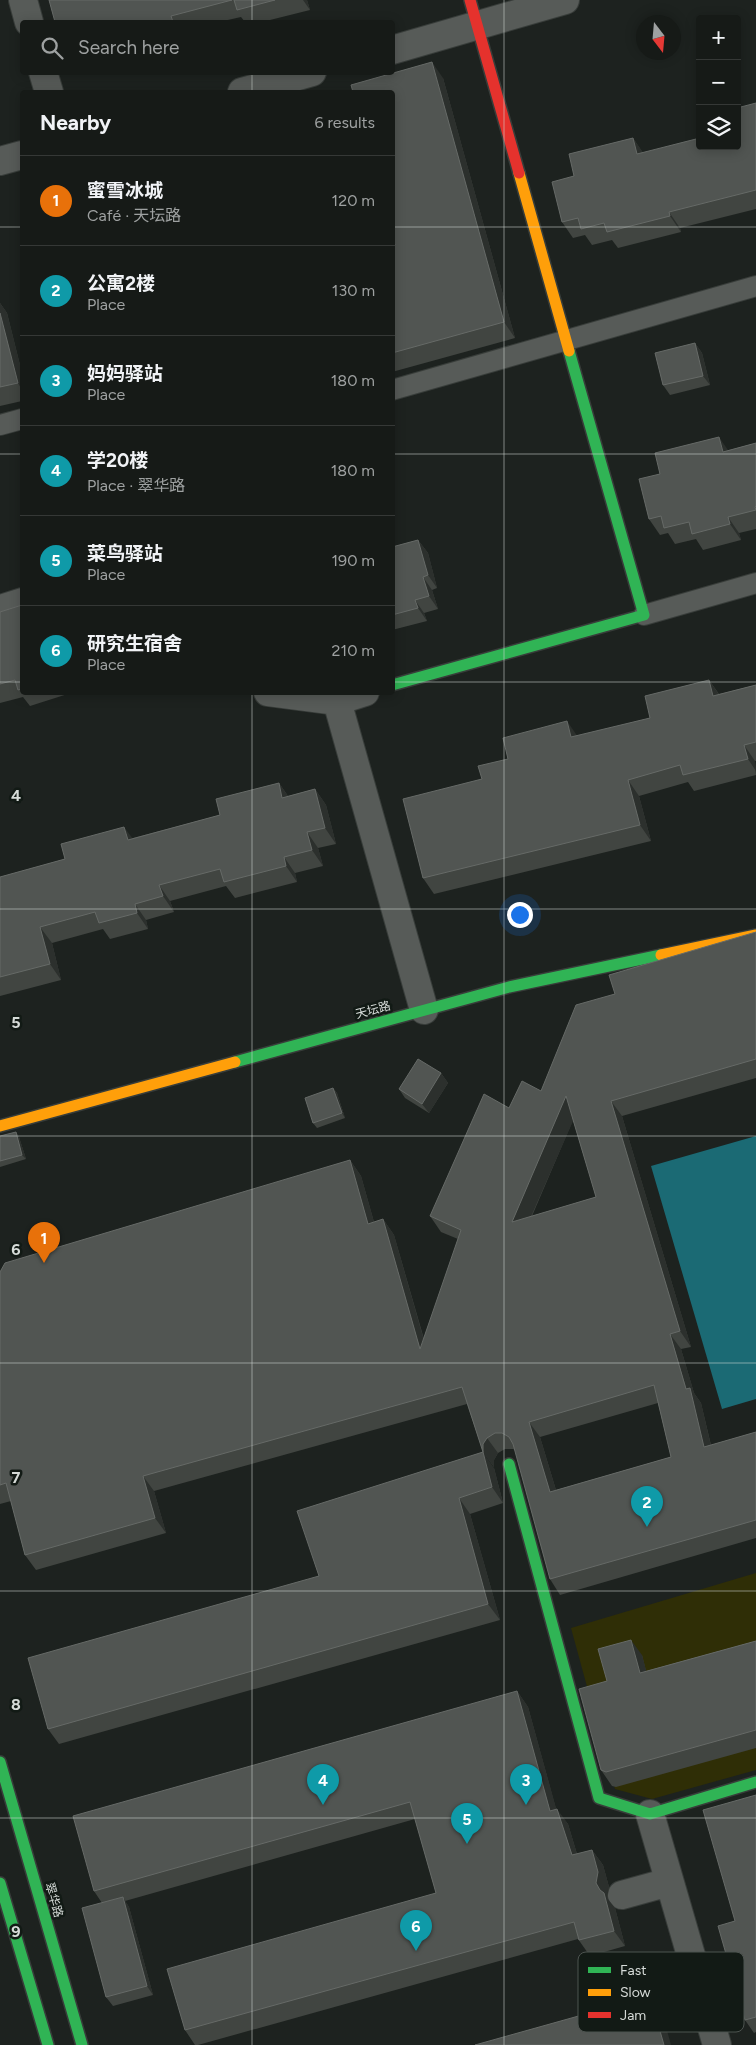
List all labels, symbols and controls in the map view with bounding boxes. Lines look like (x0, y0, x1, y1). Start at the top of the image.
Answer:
north arrow (636, 15, 681, 60)
map controls (696, 15, 741, 150)
button: + (696, 15, 741, 60)
search box (20, 20, 395, 75)
icon: search (38, 34, 66, 62)
text: Search here (78, 36, 180, 59)
button: − (696, 60, 741, 105)
button: layers (696, 105, 741, 150)
text: Nearby (40, 110, 111, 135)
text: 6 results (314, 113, 375, 132)
text: 蜜雪冰城 (87, 179, 163, 202)
text: 1 (53, 191, 59, 210)
text: 120 m (332, 191, 375, 210)
text: Café · 天坛路 (87, 206, 181, 225)
text: 公寓2楼 (87, 272, 155, 295)
text: 2 (51, 281, 61, 300)
text: 130 m (332, 281, 375, 300)
text: Place (87, 295, 125, 314)
text: 妈妈驿站 (87, 362, 163, 385)
text: 3 (52, 371, 60, 390)
text: 180 m (331, 371, 375, 390)
text: Place (87, 385, 125, 404)
text: 学20楼 (87, 449, 148, 472)
text: 4 (51, 461, 61, 480)
text: 180 m (331, 461, 375, 480)
text: Place · 翠华路 (87, 476, 185, 495)
text: 菜鸟驿站 (87, 542, 163, 565)
text: 5 (51, 551, 61, 570)
text: 190 m (332, 551, 375, 570)
text: Place (87, 565, 125, 584)
text: 研究生宿舍 (87, 632, 182, 655)
text: 6 (51, 641, 61, 660)
text: 210 m (332, 641, 375, 660)
text: Place (87, 655, 125, 674)
text: 4 (11, 786, 21, 805)
your location (507, 902, 533, 928)
street label: 天坛路 (354, 999, 392, 1021)
text: 5 (11, 1013, 21, 1032)
pin: 1 (28, 1222, 60, 1263)
text: 6 (11, 1240, 21, 1259)
text: 7 (12, 1468, 21, 1487)
pin: 2 (631, 1486, 663, 1527)
text: 8 (11, 1695, 21, 1714)
pin: 4 (307, 1764, 339, 1805)
pin: 3 (510, 1764, 542, 1805)
pin: 5 (451, 1803, 483, 1844)
street label: 翠华路 (42, 1881, 66, 1919)
pin: 6 (400, 1910, 432, 1951)
text: 9 (11, 1922, 21, 1941)
legend (578, 1952, 744, 2032)
text: Fast (620, 1962, 646, 1979)
text: Slow (620, 1984, 651, 2001)
text: Jam (620, 2007, 646, 2024)

